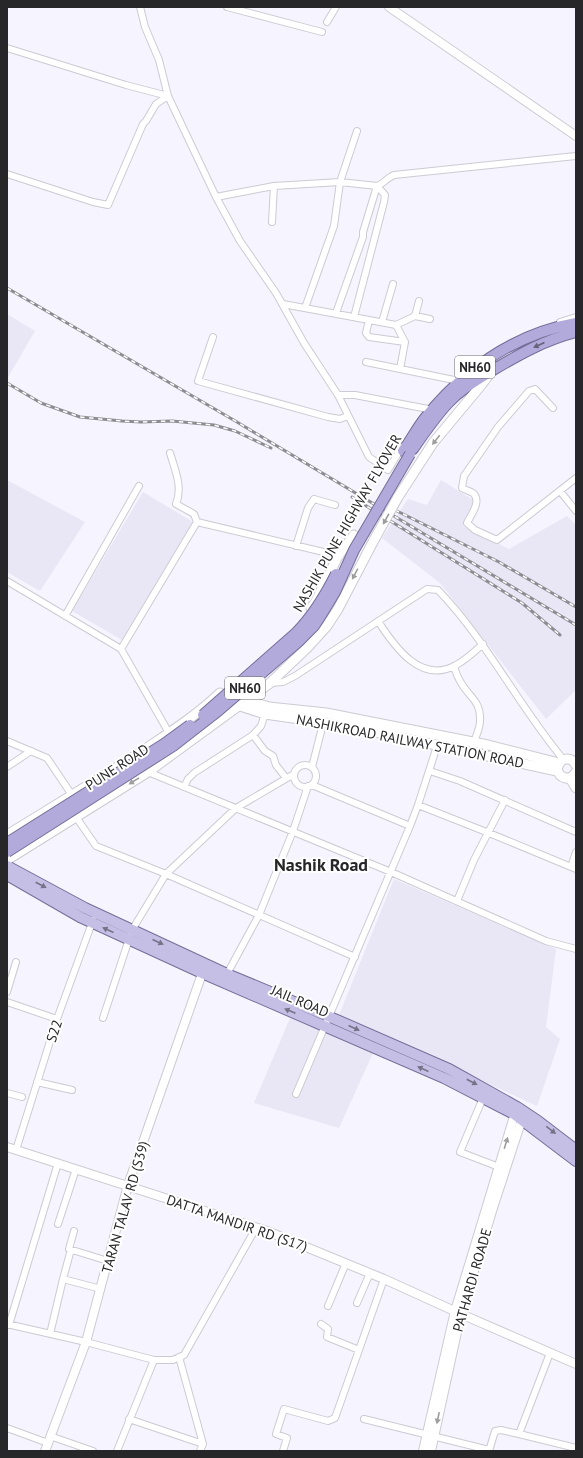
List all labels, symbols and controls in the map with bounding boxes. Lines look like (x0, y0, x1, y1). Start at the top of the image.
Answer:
one-way arrow (534, 342, 545, 348)
road number: NH60 (455, 356, 495, 378)
street label: NASHIK PUNE HIGHWAY FLYOVER (289, 431, 405, 615)
one-way arrow (431, 434, 440, 445)
one-way arrow (382, 513, 389, 524)
one-way arrow (352, 568, 359, 580)
road number: NH60 (225, 677, 265, 699)
street label: NASHIKROAD RAILWAY STATION ROAD (295, 710, 525, 772)
street label: PUNE ROAD (82, 740, 152, 794)
one-way arrow (128, 777, 140, 784)
district label: Nashik Road (274, 853, 368, 876)
one-way arrow (36, 881, 47, 888)
one-way arrow (102, 927, 113, 933)
one-way arrow (153, 939, 164, 945)
street label: JAIL ROAD (267, 980, 332, 1021)
one-way arrow (284, 1008, 296, 1015)
street label: S22 (42, 1017, 66, 1045)
one-way arrow (349, 1025, 360, 1031)
one-way arrow (418, 1066, 429, 1072)
one-way arrow (466, 1079, 478, 1085)
one-way arrow (545, 1126, 556, 1135)
one-way arrow (503, 1137, 509, 1149)
street label: TARAN TALAV RD (S39) (97, 1139, 153, 1275)
street label: DATTA MANDIR RD (S17) (164, 1190, 310, 1256)
street label: PATHARDI ROADE (449, 1226, 495, 1334)
one-way arrow (435, 1412, 441, 1424)

